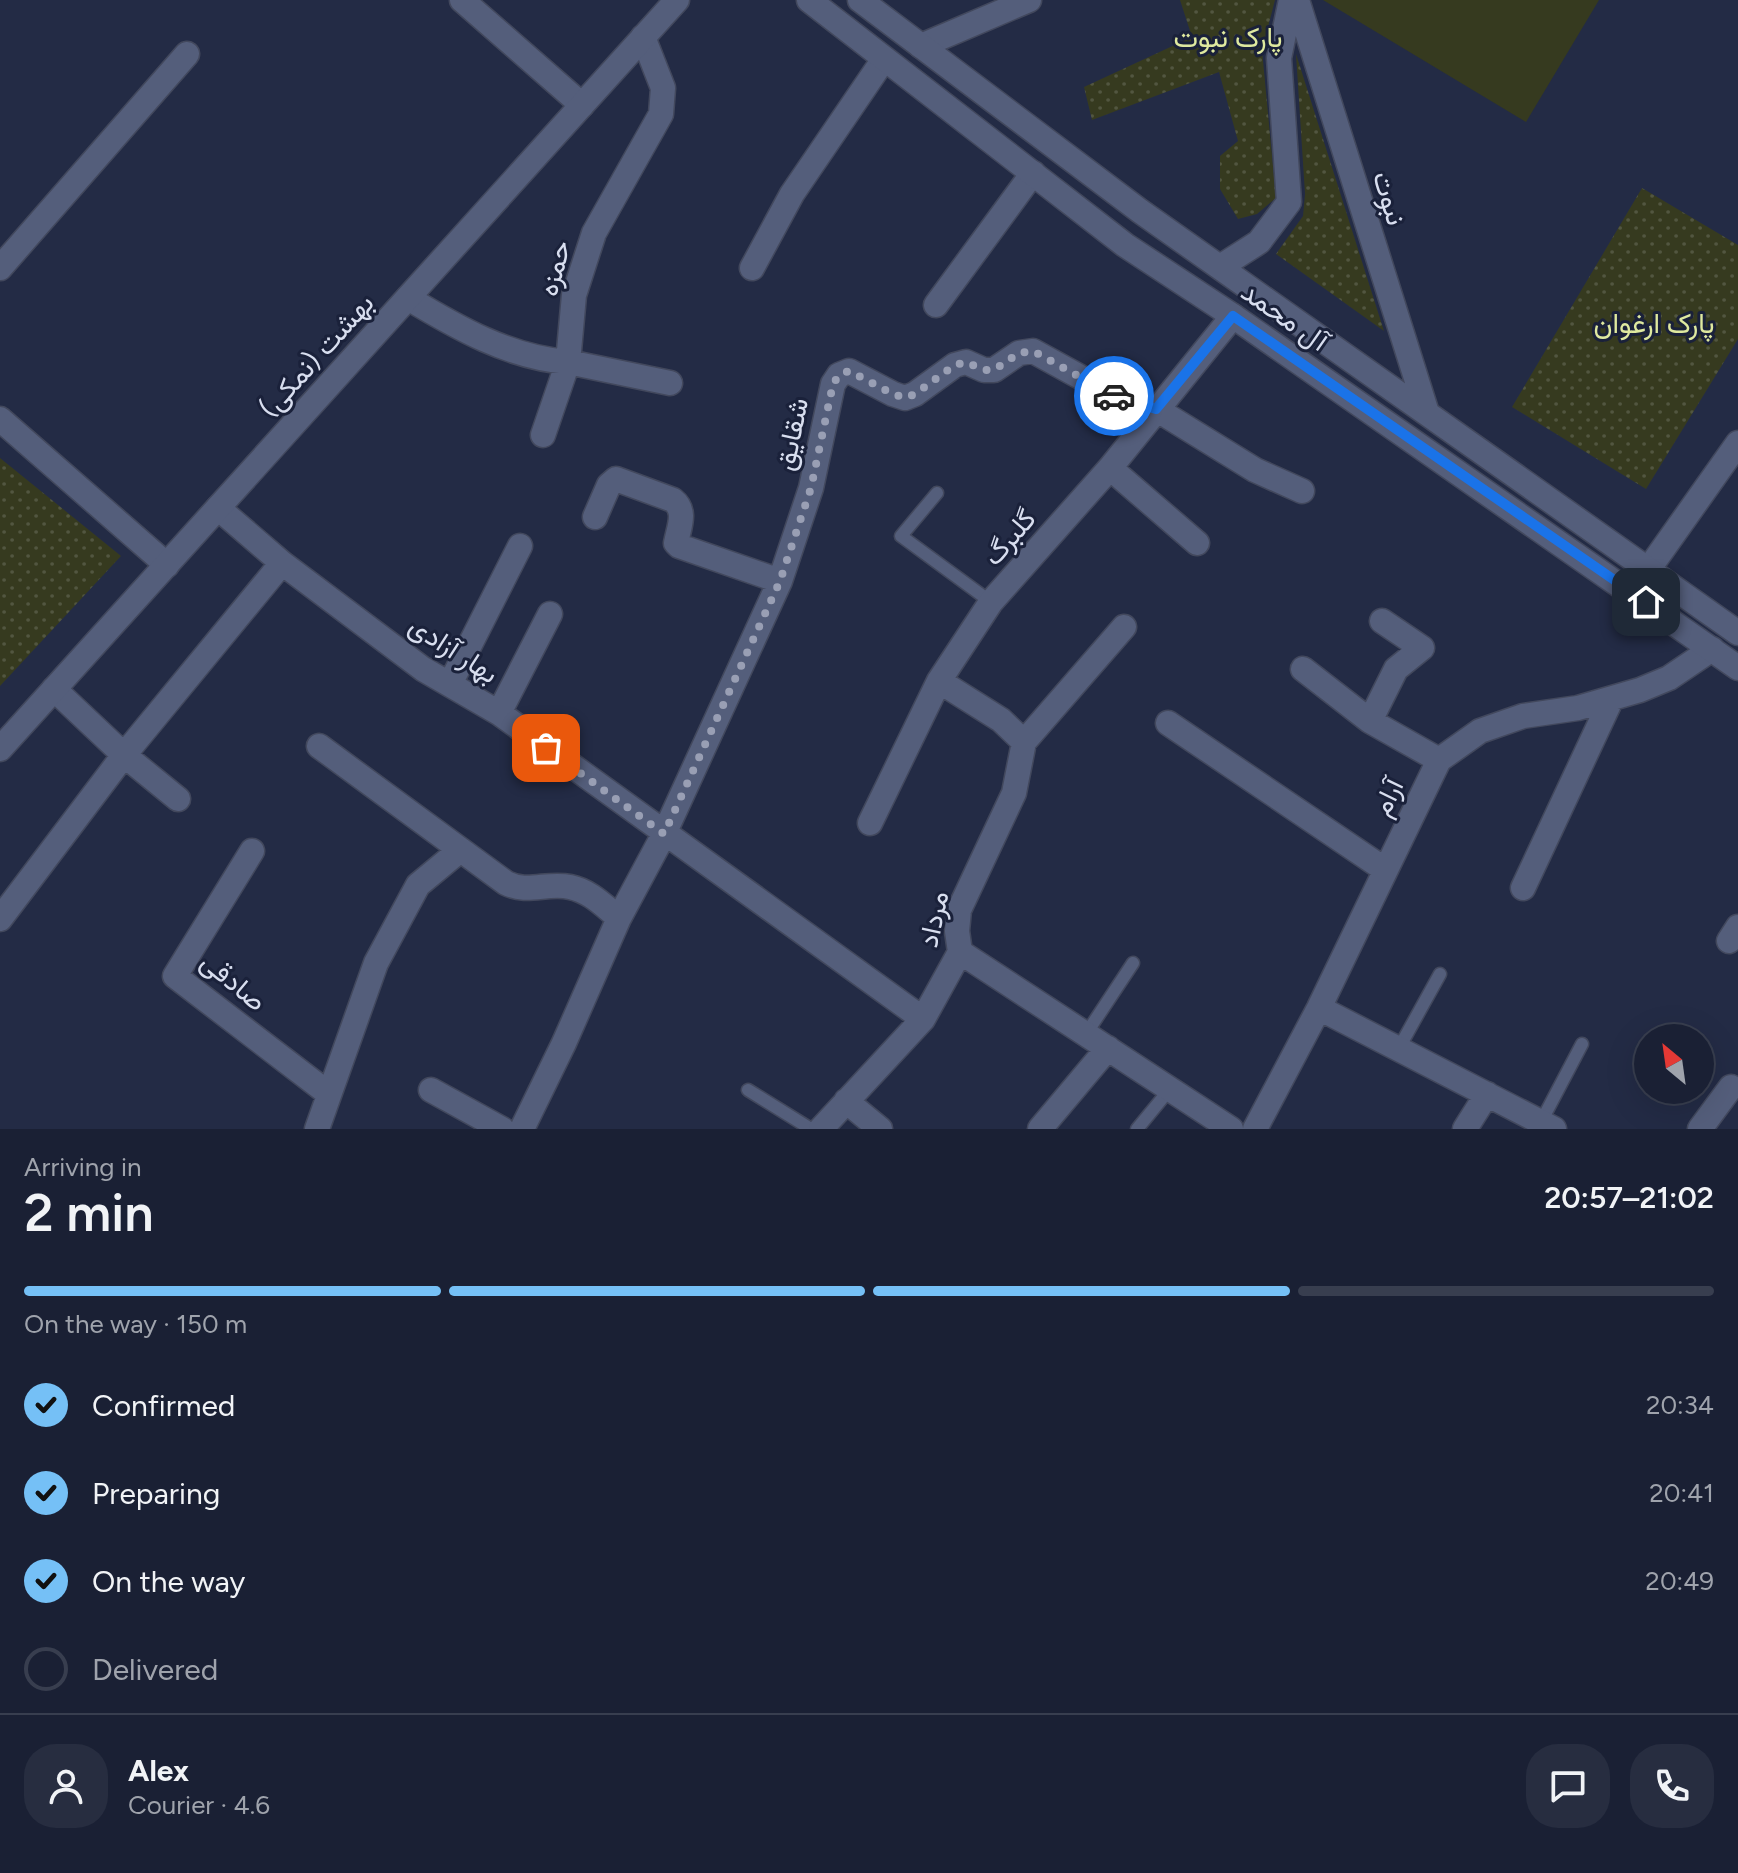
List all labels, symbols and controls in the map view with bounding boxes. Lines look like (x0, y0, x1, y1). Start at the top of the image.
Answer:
park label: پارک نبوت (1173, 20, 1283, 56)
street label: نبوت (1365, 167, 1414, 229)
street label: حمزه (530, 236, 579, 300)
street label: آل محمد (1235, 274, 1337, 360)
street label: بهشت (نمکی) (252, 286, 381, 425)
park label: پارک ارغوان (1594, 306, 1714, 342)
courier (1074, 356, 1154, 436)
icon: car (1092, 374, 1136, 418)
street label: شقایق (767, 394, 815, 474)
street label: گلبرگ (975, 502, 1044, 573)
pin (1612, 568, 1680, 636)
icon: home (1624, 580, 1668, 624)
street label: بهار آزادی (402, 608, 505, 691)
pin (512, 714, 580, 782)
icon: bag (524, 726, 568, 770)
street label: آرام (1364, 771, 1413, 822)
street label: مرداد (910, 888, 957, 951)
street label: صادقی (194, 944, 274, 1018)
north arrow (1634, 1024, 1714, 1104)
map controls (1634, 1024, 1714, 1104)
text: Arriving in (24, 1151, 142, 1183)
text: 20:57–21:02 (1544, 1179, 1714, 1216)
text: 2 min (24, 1182, 153, 1244)
text: On the way · 150 m (24, 1308, 247, 1340)
icon: check (24, 1383, 68, 1427)
text: Confirmed (92, 1387, 235, 1424)
text: 20:34 (1646, 1389, 1714, 1421)
icon: check (24, 1471, 68, 1515)
text: Preparing (92, 1475, 220, 1512)
text: 20:41 (1649, 1477, 1714, 1509)
icon: check (24, 1559, 68, 1603)
text: On the way (92, 1563, 245, 1600)
text: 20:49 (1645, 1565, 1714, 1597)
text: Delivered (92, 1651, 218, 1688)
button: person (24, 1744, 108, 1828)
button: chat (1526, 1744, 1610, 1828)
button: phone (1630, 1744, 1714, 1828)
text: Alex (128, 1752, 189, 1789)
text: Courier · 4.6 (128, 1789, 270, 1821)

